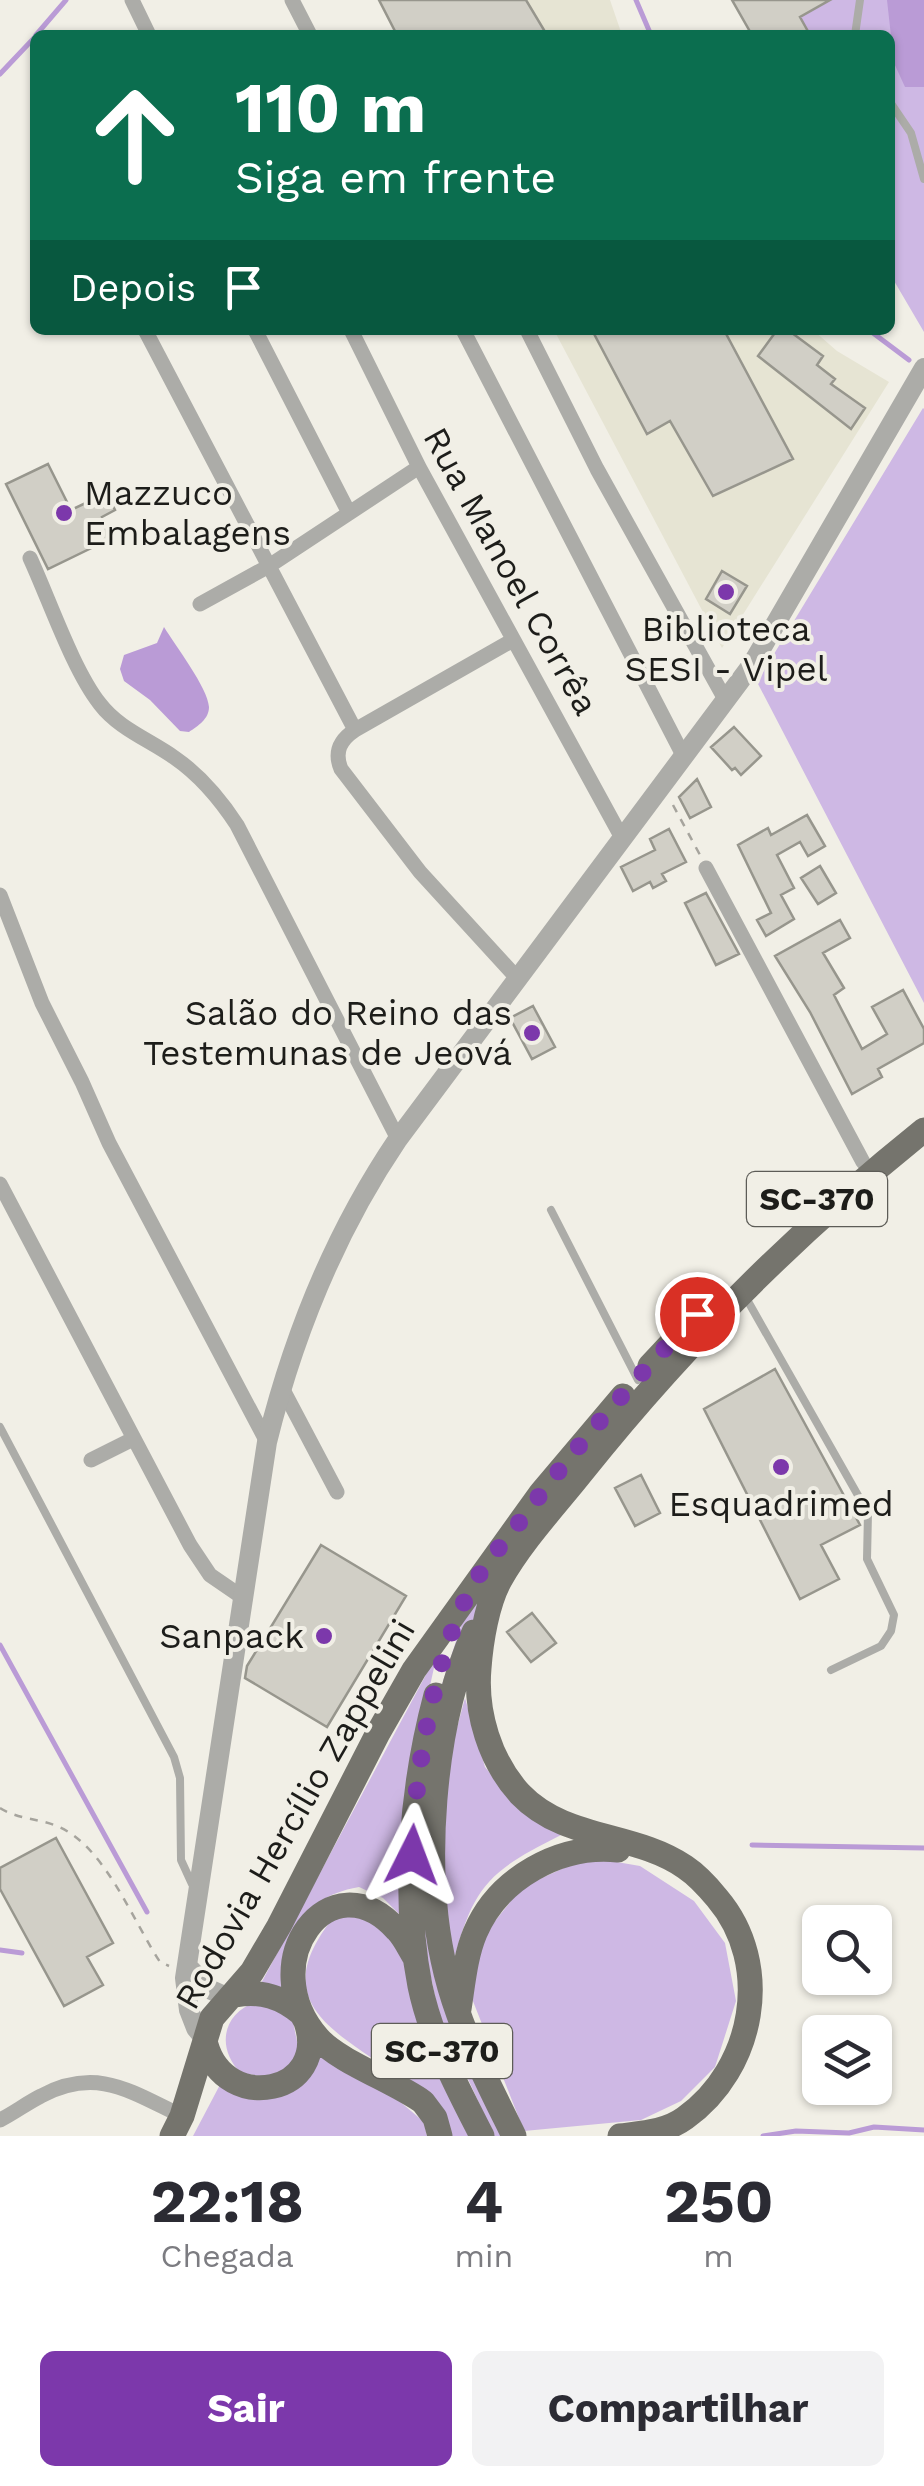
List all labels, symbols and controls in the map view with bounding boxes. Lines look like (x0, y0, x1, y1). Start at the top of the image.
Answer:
text: 110 m (235, 67, 426, 149)
icon: ahead (70, 70, 200, 200)
text: Siga em frente (235, 151, 556, 204)
icon: arrive (216, 260, 271, 315)
text: Depois (70, 266, 196, 310)
street label: Rua Manoel Corrêa (415, 420, 607, 722)
place label: Mazzuco Embalagens (84, 472, 291, 554)
marker: Mazzuco Embalagens (53, 502, 75, 524)
marker: Biblioteca SESI - Vipel (715, 581, 737, 603)
place label: Biblioteca SESI - Vipel (625, 608, 828, 690)
place label: Salão do Reino das Testemunas de Jeová (143, 992, 512, 1074)
marker: Salão do Reino das Testemunas de Jeová (521, 1022, 543, 1044)
road number: SC-370 (747, 1172, 887, 1226)
pin (655, 1272, 740, 1357)
icon: arrive (670, 1287, 725, 1342)
marker: Esquadrimed (770, 1456, 792, 1478)
place label: Esquadrimed (668, 1483, 894, 1525)
street label: Rodovia Hercílio Zappelini (166, 1612, 424, 2016)
place label: Sanpack (159, 1615, 304, 1657)
marker: Sanpack (313, 1625, 335, 1647)
position arrow (360, 1803, 464, 1907)
map controls (802, 1905, 892, 2105)
button: search (802, 1905, 892, 1995)
button: layers (802, 2015, 892, 2105)
road number: SC-370 (372, 2024, 512, 2078)
text: 22:18 (151, 2166, 304, 2237)
text: 4 (464, 2166, 503, 2237)
text: 250 (664, 2166, 773, 2237)
text: Chegada (160, 2237, 294, 2275)
text: min (454, 2237, 513, 2275)
text: m (703, 2237, 734, 2275)
button: Sair (40, 2351, 452, 2466)
button: Compartilhar (472, 2351, 884, 2466)

